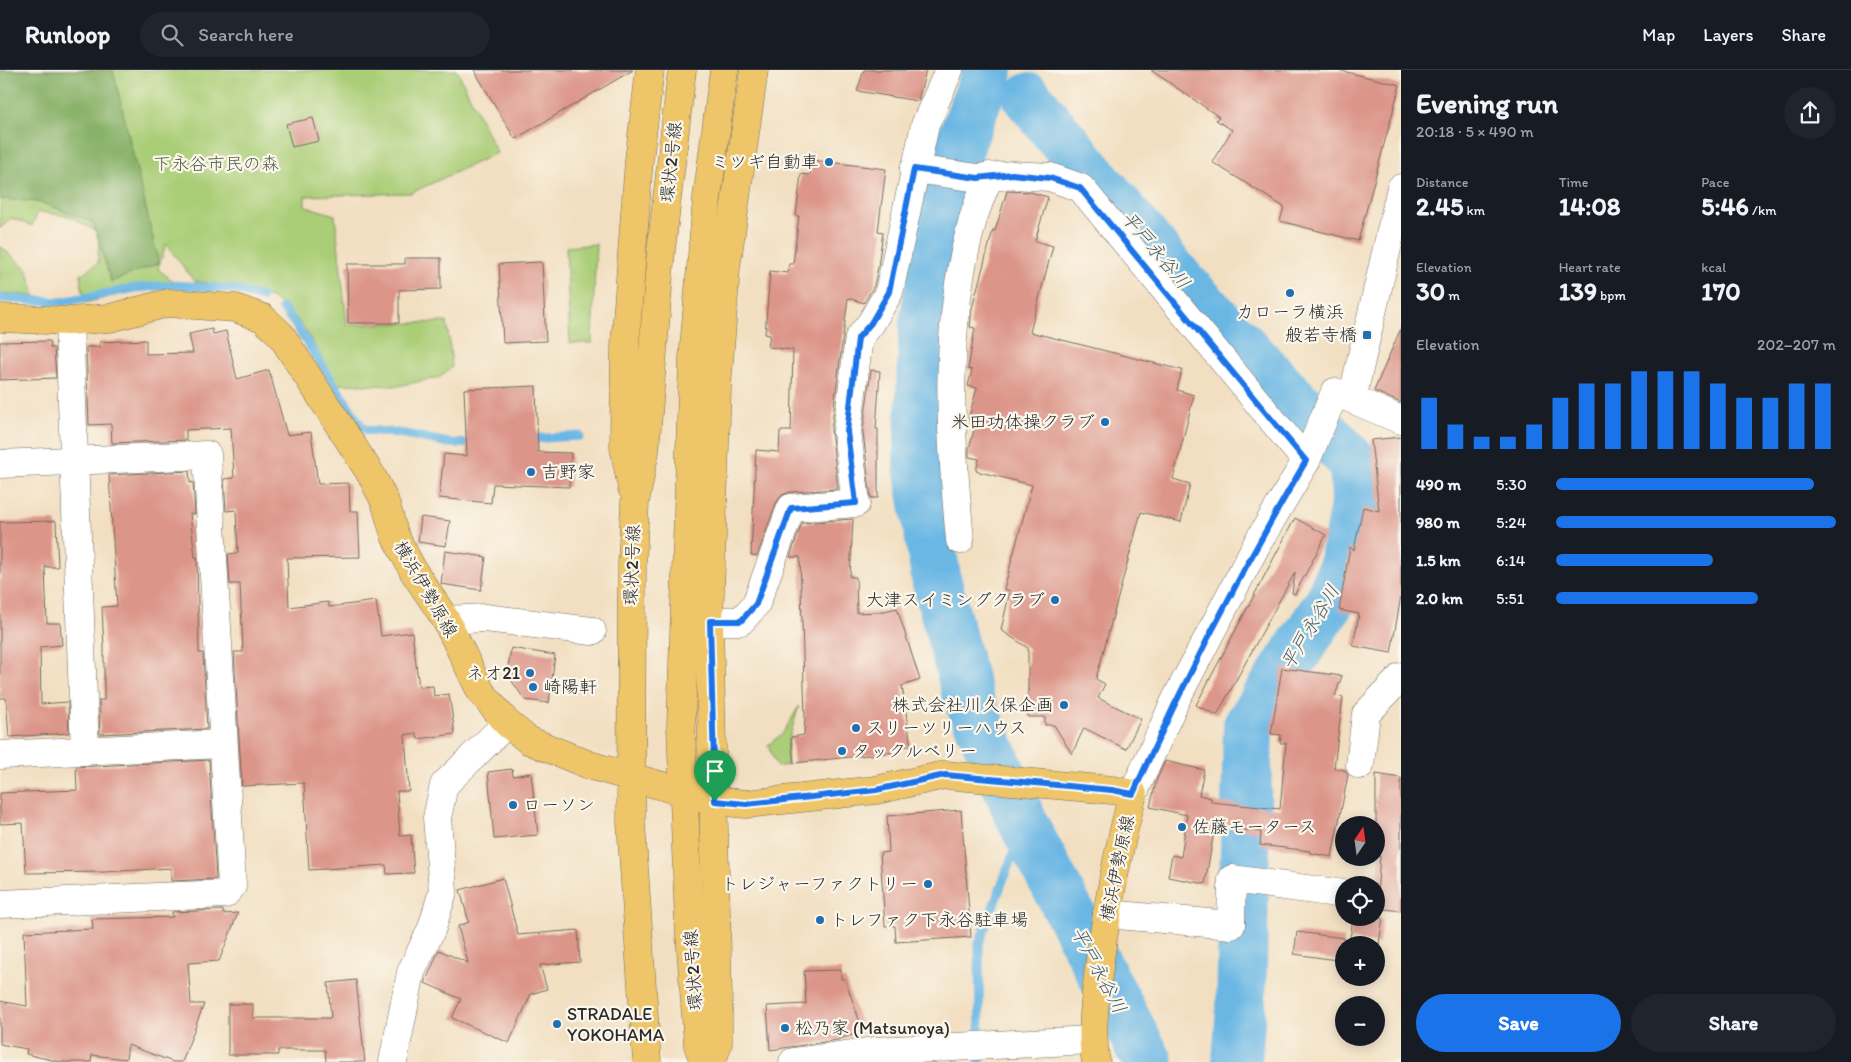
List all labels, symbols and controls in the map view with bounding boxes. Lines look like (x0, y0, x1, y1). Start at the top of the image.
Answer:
search box (140, 12, 490, 57)
text: Runloop (25, 20, 110, 49)
icon: search (158, 21, 186, 49)
text: Search here (198, 23, 293, 46)
text: Map (1642, 24, 1675, 46)
text: Layers (1703, 24, 1753, 46)
text: Share (1781, 24, 1826, 46)
text: Evening run (1416, 86, 1558, 120)
button: share (1784, 87, 1836, 139)
street label: 環状2号線 (656, 120, 686, 204)
text: 20:18 · 5 × 490 m (1416, 122, 1534, 141)
place label: ミツギ自動車 (711, 151, 819, 173)
park label: 下永谷市民の森 (153, 153, 279, 175)
marker: ミツギ自動車 (823, 156, 835, 168)
text: Distance (1416, 174, 1468, 191)
text: Time (1559, 174, 1589, 191)
text: Pace (1701, 174, 1729, 191)
text: 2.45 (1416, 191, 1463, 221)
text: 14:08 (1559, 191, 1621, 221)
text: 5:46 (1701, 191, 1749, 221)
text: km (1463, 202, 1485, 219)
text: /km (1749, 202, 1776, 219)
water label: 平戸永谷川 (1117, 206, 1195, 294)
text: Elevation (1416, 259, 1472, 276)
text: Heart rate (1559, 259, 1621, 276)
text: kcal (1701, 259, 1726, 276)
text: 30 (1416, 276, 1445, 306)
text: 139 (1559, 276, 1597, 306)
text: 170 (1701, 276, 1741, 306)
marker: カローラ横浜 (1284, 287, 1296, 299)
text: m (1445, 287, 1460, 304)
text: bpm (1597, 287, 1626, 304)
place label: カローラ横浜 (1236, 301, 1344, 323)
place label: 般若寺橋 (1285, 324, 1357, 346)
marker: 般若寺橋 (1361, 329, 1373, 341)
text: Elevation (1416, 335, 1480, 354)
text: 202–207 m (1757, 335, 1836, 354)
place label: 米田功体操クラブ (951, 411, 1095, 433)
marker: 米田功体操クラブ (1099, 416, 1111, 428)
place label: 吉野家 (541, 461, 595, 483)
marker: 吉野家 (525, 466, 537, 478)
text: 490 m (1416, 475, 1461, 494)
text: 5:30 (1496, 475, 1527, 494)
text: 980 m (1416, 513, 1460, 532)
text: 5:24 (1496, 513, 1526, 532)
street label: 環状2号線 (620, 524, 644, 606)
street label: 横浜伊勢原線 (389, 537, 463, 641)
text: 1.5 km (1416, 551, 1461, 570)
text: 6:14 (1496, 551, 1525, 570)
water label: 平戸永谷川 (1276, 580, 1344, 674)
place label: 大津スイミングクラブ (866, 589, 1045, 611)
text: 2.0 km (1416, 589, 1463, 608)
text: 5:51 (1496, 589, 1524, 608)
marker: 大津スイミングクラブ (1049, 594, 1061, 606)
place label: ネオ21 (466, 662, 520, 684)
marker: ネオ21 (524, 667, 536, 679)
place label: 崎陽軒 (543, 676, 597, 698)
marker: 崎陽軒 (527, 681, 539, 693)
place label: 株式会社川久保企画 (892, 694, 1054, 716)
marker: 株式会社川久保企画 (1058, 699, 1070, 711)
place label: スリーツリーハウス (866, 717, 1027, 739)
marker: スリーツリーハウス (850, 722, 862, 734)
place label: タックルベリー (852, 740, 977, 762)
marker: タックルベリー (836, 745, 848, 757)
pin (694, 750, 736, 801)
icon: arrive (701, 757, 729, 785)
place label: ローソン (523, 794, 595, 816)
marker: ローソン (507, 799, 519, 811)
street label: 横浜伊勢原線 (1095, 813, 1139, 923)
place label: 佐藤モータース (1192, 816, 1317, 838)
north arrow (1335, 816, 1385, 866)
map controls (1335, 816, 1385, 1046)
marker: 佐藤モータース (1176, 821, 1188, 833)
place label: トレジャーファクトリー (721, 873, 918, 895)
button: locate (1335, 876, 1385, 926)
marker: トレジャーファクトリー (922, 878, 934, 890)
place label: トレファク下永谷駐車場 (830, 909, 1028, 931)
marker: トレファク下永谷駐車場 (814, 914, 826, 926)
water label: 平戸永谷川 (1067, 923, 1131, 1017)
street label: 環状2号線 (679, 929, 707, 1011)
button: + (1335, 936, 1385, 986)
button: Save (1416, 994, 1621, 1052)
button: Share (1631, 994, 1836, 1052)
button: − (1335, 996, 1385, 1046)
place label: STRADALE YOKOHAMA (567, 1003, 665, 1046)
place label: 松乃家 (Matsunoya) (795, 1017, 950, 1039)
marker: STRADALE YOKOHAMA (551, 1018, 563, 1030)
marker: 松乃家 (Matsunoya) (779, 1022, 791, 1034)

